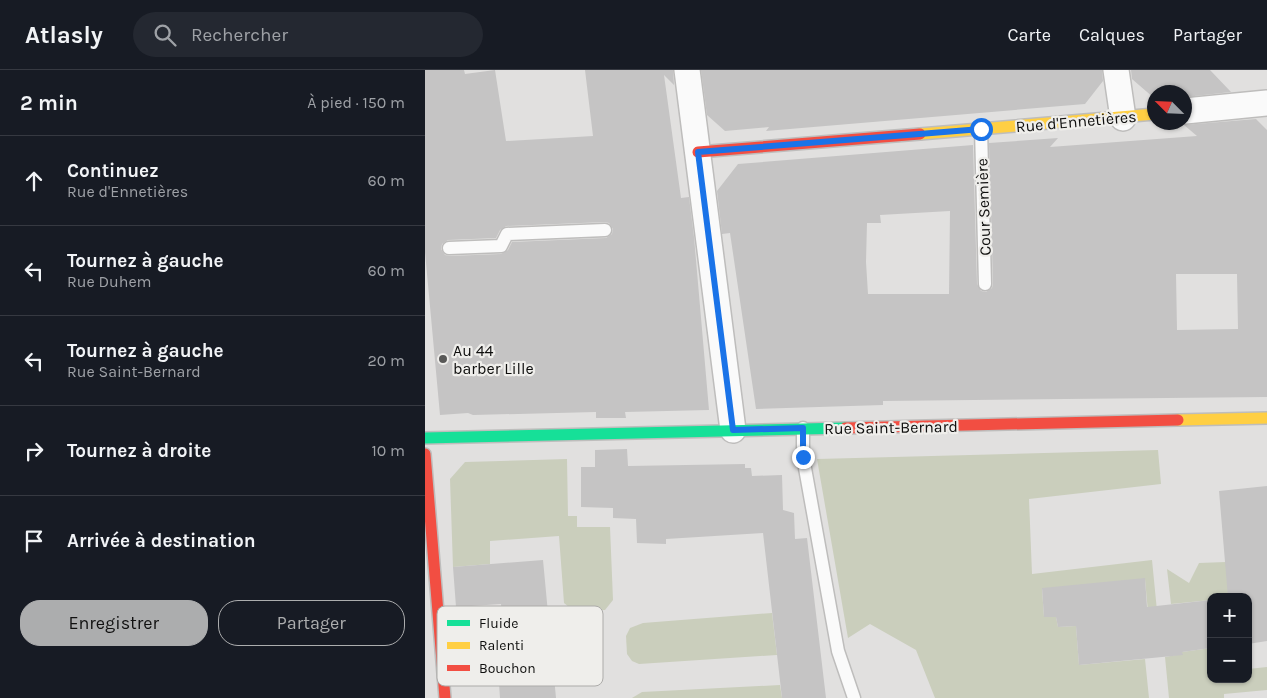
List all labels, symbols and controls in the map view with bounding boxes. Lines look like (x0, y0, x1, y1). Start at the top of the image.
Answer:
search box (133, 12, 483, 57)
text: Atlasly (25, 21, 103, 49)
icon: search (151, 21, 179, 49)
text: Rechercher (191, 24, 288, 46)
text: Carte (1007, 24, 1051, 46)
text: Calques (1079, 24, 1145, 46)
text: Partager (1173, 24, 1242, 46)
north arrow (1147, 85, 1192, 130)
text: 2 min (20, 91, 78, 115)
text: À pied · 150 m (307, 93, 405, 112)
street label: Rue d'Ennetières (1015, 107, 1137, 136)
route start (970, 118, 993, 141)
street label: Cour Semière (972, 158, 995, 256)
text: Continuez (67, 160, 159, 182)
icon: ahead (20, 167, 48, 195)
text: 60 m (368, 171, 405, 190)
text: Rue d'Ennetières (67, 182, 188, 201)
text: Tournez à gauche (67, 250, 224, 272)
icon: left (20, 257, 48, 285)
text: 60 m (368, 261, 405, 280)
text: Rue Duhem (67, 272, 152, 291)
text: Tournez à gauche (67, 340, 224, 362)
place label: Au 44 barber Lille (453, 341, 534, 378)
icon: left (20, 347, 48, 375)
text: 20 m (367, 351, 405, 370)
marker: Au 44 barber Lille (437, 353, 449, 365)
text: Rue Saint-Bernard (67, 362, 201, 381)
street label: Rue Saint-Bernard (824, 417, 958, 438)
icon: right (20, 437, 48, 465)
text: Tournez à droite (67, 440, 211, 462)
text: 10 m (371, 441, 405, 460)
route end (792, 446, 815, 469)
icon: arrive (20, 527, 48, 555)
text: Arrivée à destination (67, 530, 256, 552)
map controls (1207, 593, 1252, 683)
button: + (1207, 593, 1252, 638)
button: Enregistrer (20, 600, 208, 646)
button: Partager (218, 600, 405, 646)
legend (437, 606, 603, 686)
text: Fluide (479, 615, 518, 632)
text: Ralenti (479, 637, 524, 654)
button: − (1207, 638, 1252, 683)
text: Bouchon (479, 660, 536, 677)

